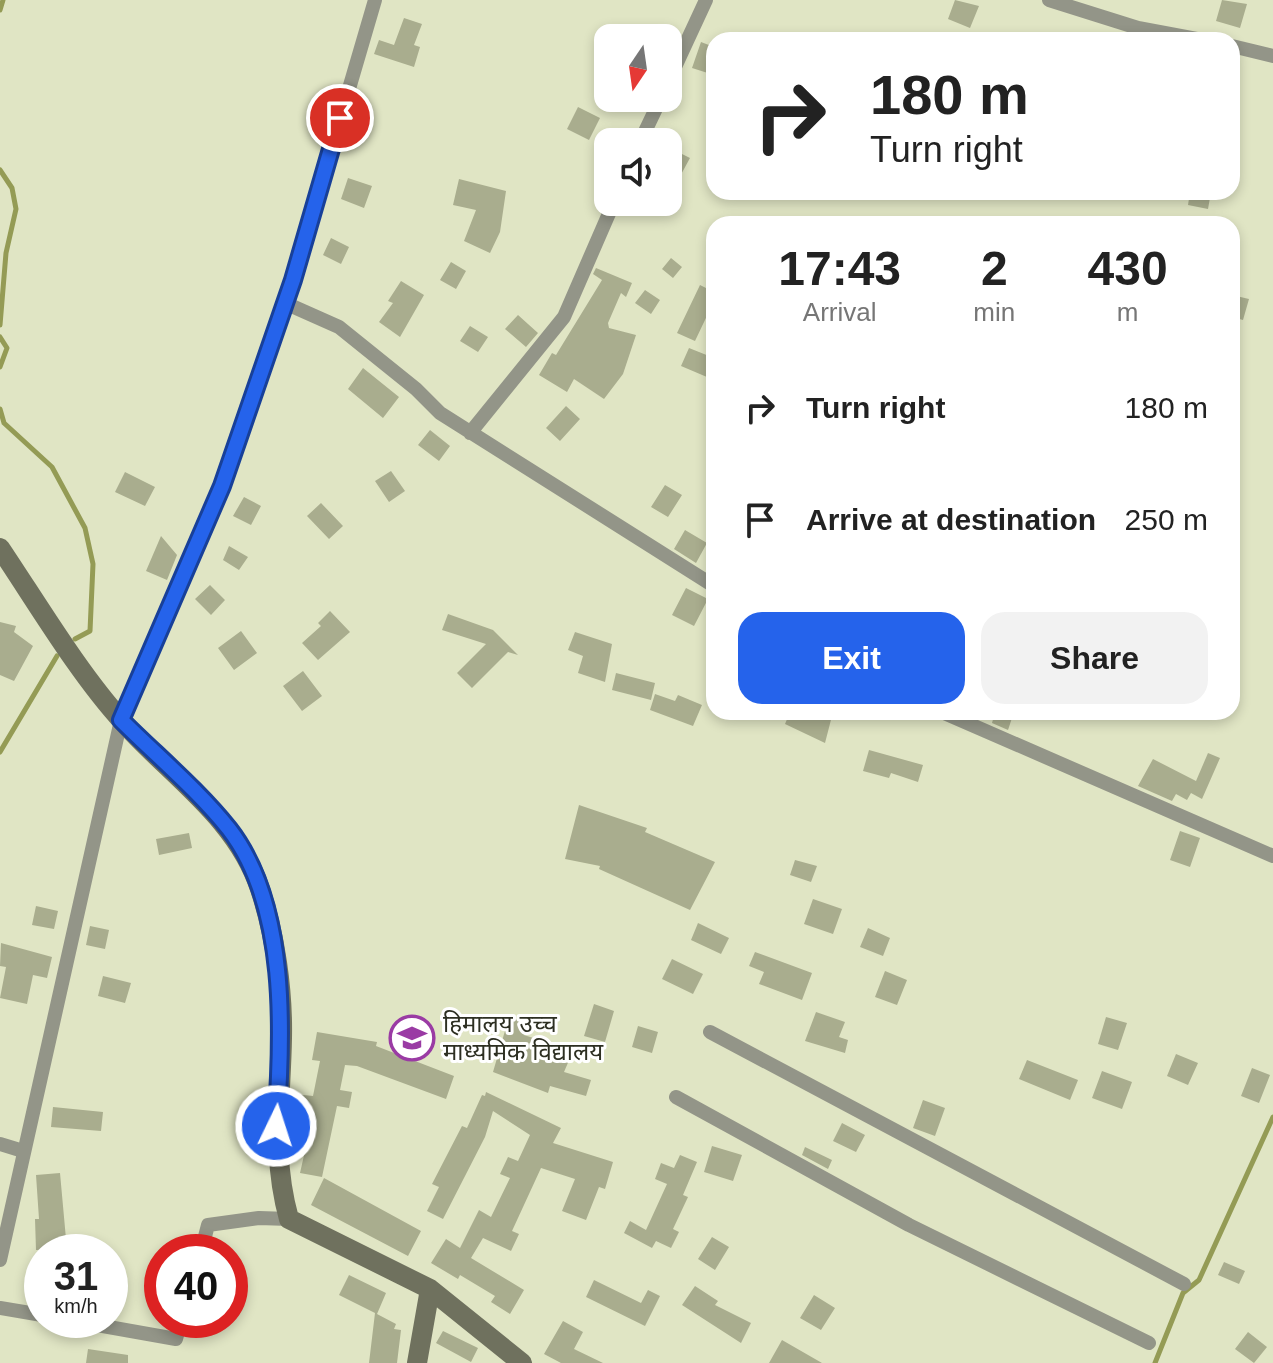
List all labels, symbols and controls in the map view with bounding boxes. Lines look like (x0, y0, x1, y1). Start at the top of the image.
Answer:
north arrow (594, 24, 682, 112)
map controls (594, 24, 682, 216)
text: 180 m (870, 63, 1029, 126)
icon: right (738, 64, 842, 168)
pin (306, 84, 374, 152)
icon: arrive (318, 96, 362, 140)
button: sound (594, 128, 682, 216)
text: Turn right (870, 129, 1023, 170)
text: 17:43 (778, 242, 901, 295)
text: 2 (981, 242, 1008, 295)
text: 430 (1088, 242, 1168, 295)
text: Arrival (803, 297, 877, 327)
text: min (973, 297, 1015, 327)
text: m (1117, 297, 1138, 327)
icon: right (738, 386, 782, 430)
text: Turn right (806, 391, 945, 424)
text: 180 m (1125, 391, 1208, 424)
icon: arrive (738, 498, 782, 542)
text: Arrive at destination (806, 503, 1096, 536)
text: 250 m (1125, 503, 1208, 536)
button: Exit (738, 612, 965, 704)
button: Share (981, 612, 1208, 704)
place label: हिमालय उच्च माध्यमिक विद्यालय (443, 1010, 604, 1065)
school or university icon: हिमालय उच्च माध्यमिक विद्यालय (388, 1014, 436, 1062)
position arrow (234, 1084, 318, 1168)
speed limit sign: 40 (144, 1234, 248, 1338)
text: 31 (54, 1254, 98, 1298)
text: km/h (54, 1295, 98, 1317)

